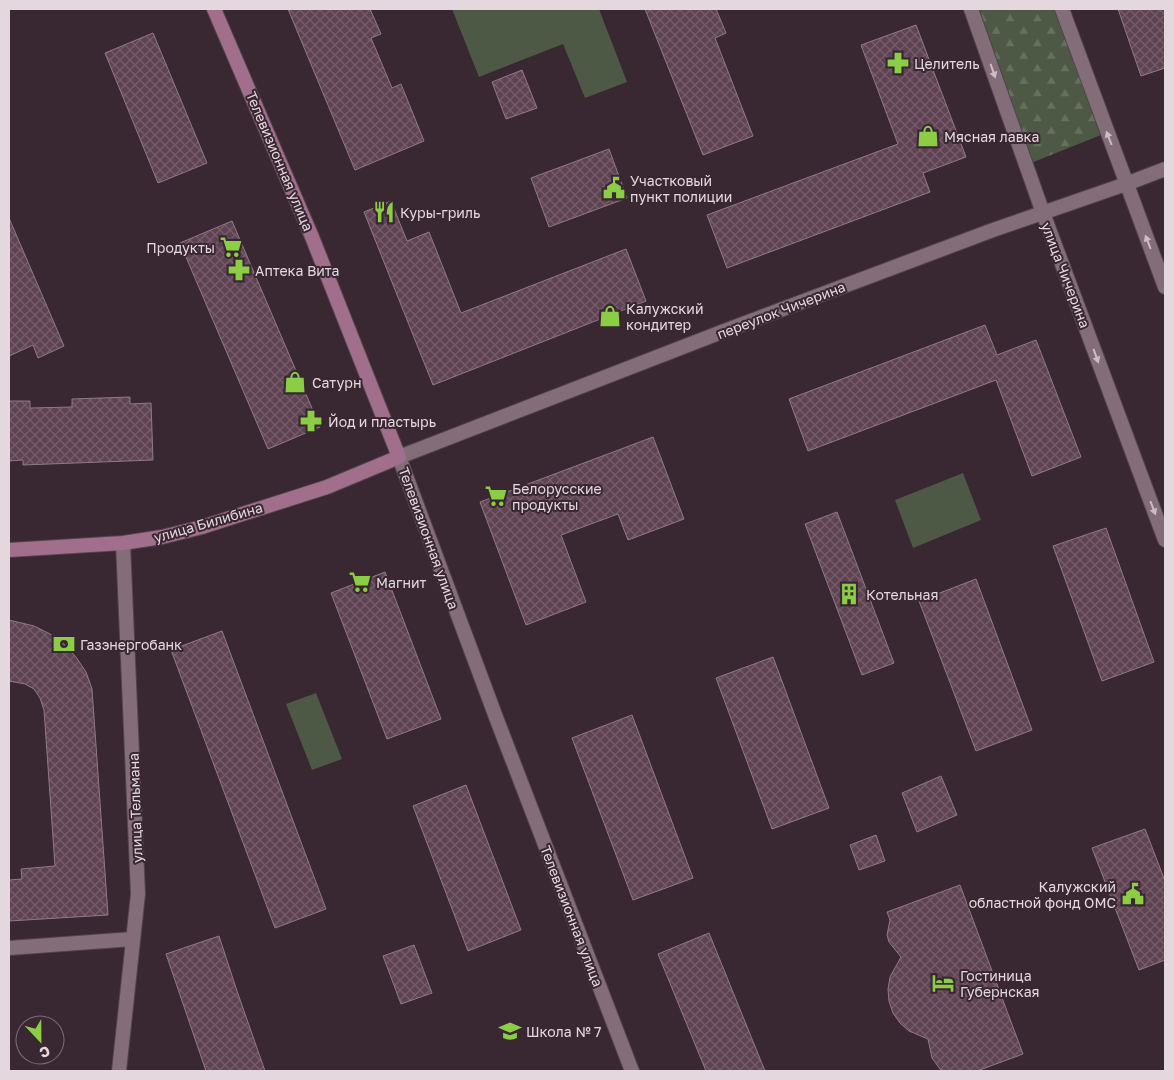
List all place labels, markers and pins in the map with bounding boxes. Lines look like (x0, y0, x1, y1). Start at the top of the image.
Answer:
pharmacy icon: Целитель (885, 50, 911, 76)
place label: Целитель (914, 55, 980, 72)
shop icon: Мясная лавка (915, 123, 941, 149)
place label: Мясная лавка (944, 128, 1039, 145)
place label: Участковый пункт полиции (630, 172, 732, 205)
public building icon: Участковый пункт полиции (601, 175, 627, 201)
restaurant icon: Куры-гриль (371, 199, 397, 225)
place label: Куры-гриль (400, 204, 480, 221)
supermarket icon: Продукты (218, 234, 244, 260)
place label: Продукты (146, 239, 215, 256)
pharmacy icon: Аптека Вита (226, 257, 252, 283)
place label: Аптека Вита (255, 262, 339, 279)
place label: Калужский кондитер (626, 300, 703, 333)
shop icon: Калужский кондитер (597, 303, 623, 329)
shop icon: Сатурн (282, 369, 308, 395)
place label: Сатурн (312, 374, 361, 391)
pharmacy icon: Йод и пластырь (298, 408, 324, 434)
place label: Йод и пластырь (328, 413, 436, 430)
place label: Белорусские продукты (512, 480, 602, 513)
supermarket icon: Белорусские продукты (483, 483, 509, 509)
supermarket icon: Магнит (347, 569, 373, 595)
place label: Магнит (376, 574, 426, 591)
building icon: Котельная (836, 581, 862, 607)
place label: Котельная (866, 586, 938, 603)
bank icon: Газэнергобанк (51, 631, 77, 657)
place label: Газэнергобанк (80, 636, 182, 653)
place label: Калужский областной фонд ОМС (969, 878, 1116, 911)
public building icon: Калужский областной фонд ОМС (1120, 881, 1146, 907)
place label: Гостиница Губернская (960, 967, 1040, 1000)
hotel icon: Гостиница Губернская (930, 970, 956, 996)
school or university icon: Школа № 7 (497, 1018, 523, 1044)
place label: Школа № 7 (526, 1023, 601, 1040)

